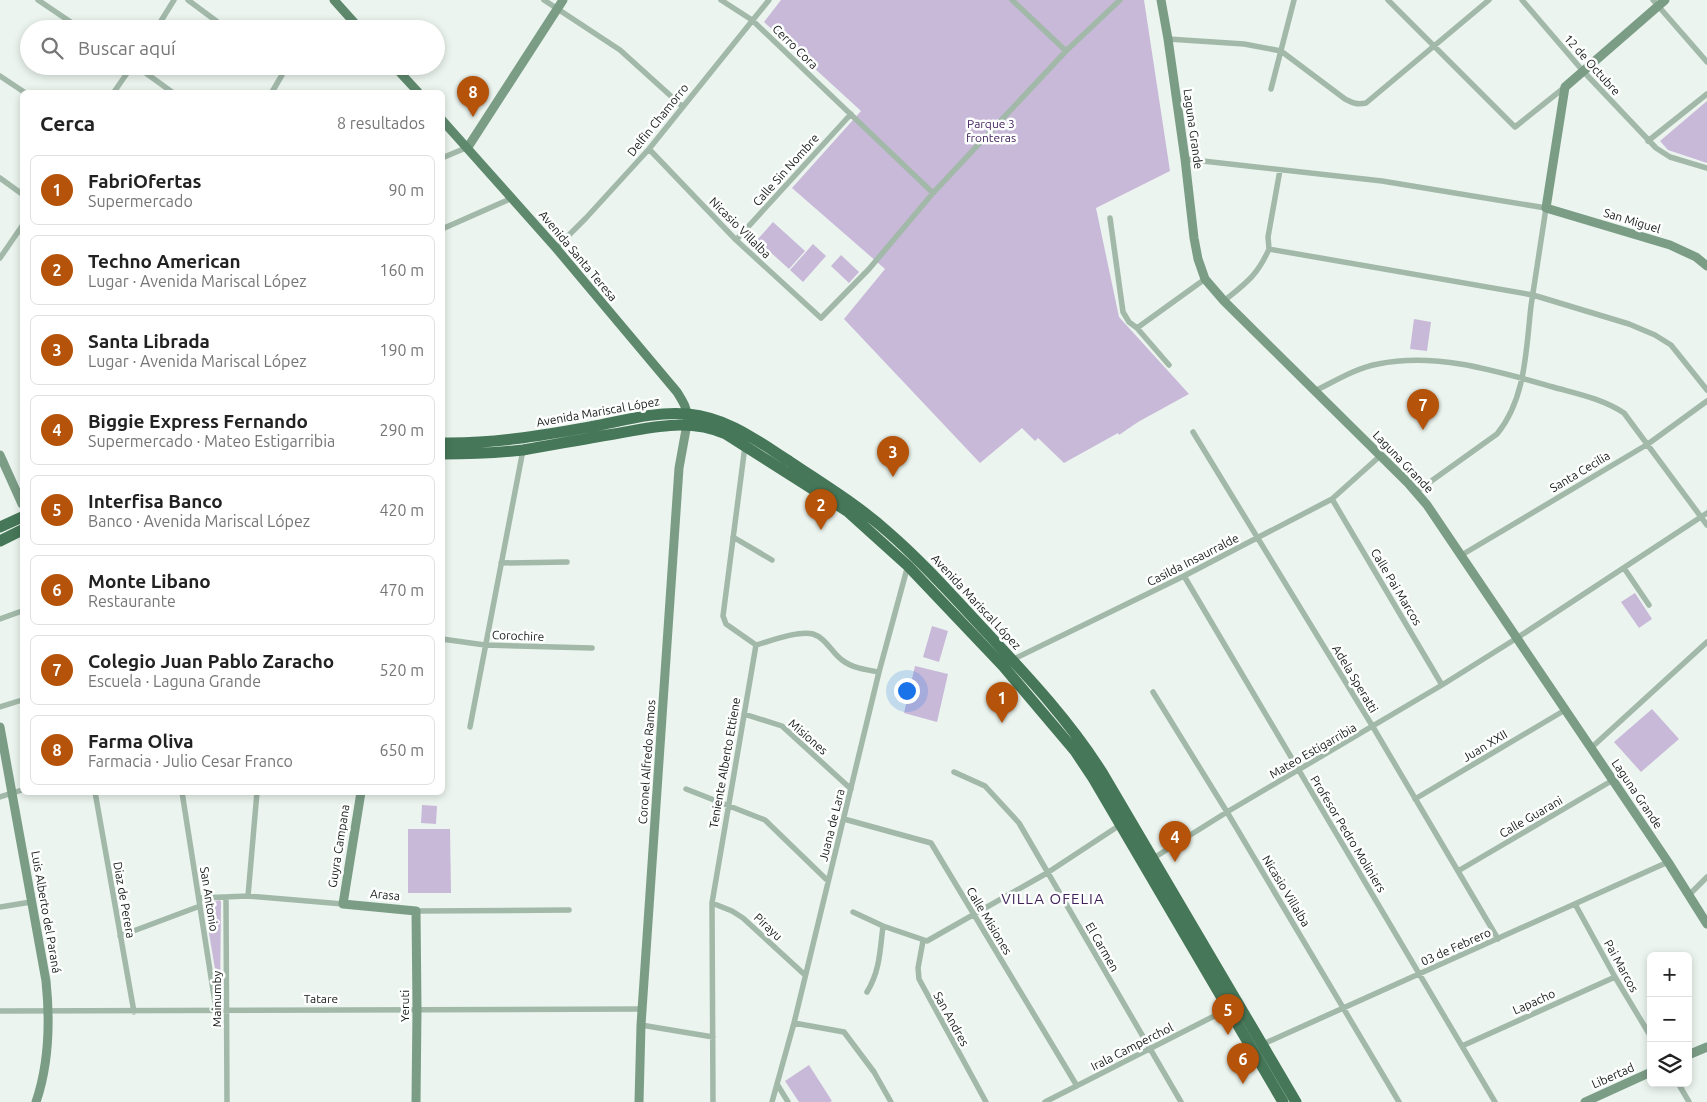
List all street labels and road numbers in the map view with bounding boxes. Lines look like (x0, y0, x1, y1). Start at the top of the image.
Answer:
street label: Cerro Cora (770, 22, 821, 71)
street label: 12 de Octubre (1562, 32, 1623, 98)
street label: Delfin Chamorro (624, 81, 691, 158)
street label: Laguna Grande (1181, 88, 1206, 170)
street label: Calle Sin Nombre (750, 131, 821, 208)
street label: Nicasio Villalba (707, 194, 774, 261)
street label: San Miguel (1602, 206, 1662, 235)
street label: Avenida Santa Teresa (537, 208, 620, 304)
street label: Avenida Mariscal López (535, 394, 661, 429)
street label: Laguna Grande (1371, 428, 1436, 495)
street label: Santa Cecilia (1547, 449, 1612, 495)
street label: Casilda Insaurralde (1145, 531, 1241, 588)
street label: Calle Pai Marcos (1368, 546, 1424, 627)
street label: Avenida Mariscal López (929, 552, 1024, 652)
street label: Corochire (492, 628, 544, 643)
street label: Adela Speratti (1330, 643, 1381, 715)
street label: Teniente Alberto Ettiene (707, 696, 742, 829)
street label: Coronel Alfredo Ramos (636, 699, 657, 825)
street label: Misiones (786, 716, 830, 757)
street label: Mateo Estigarribia (1267, 720, 1359, 781)
street label: Juan XXII (1460, 727, 1509, 764)
street label: Laguna Grande (1609, 757, 1665, 831)
street label: Profesor Pedro Moliniers (1308, 773, 1389, 895)
street label: Juana de Lara (816, 787, 847, 862)
street label: Calle Guarani (1497, 793, 1565, 840)
street label: Guyra Campana (326, 803, 352, 888)
street label: Luis Alberto del Paraná (29, 850, 64, 974)
street label: Nicasio Villalba (1260, 853, 1313, 929)
street label: Diaz de Perera (111, 861, 138, 939)
street label: San Antonio (198, 866, 221, 932)
street label: Calle Misiones (964, 885, 1015, 957)
street label: Arasa (370, 887, 400, 902)
street label: Pirayu (752, 910, 785, 943)
street label: El Carmen (1083, 920, 1122, 974)
street label: 03 de Febrero (1419, 925, 1493, 968)
street label: Pai Marcos (1602, 937, 1641, 994)
street label: Mainumby (210, 971, 223, 1027)
street label: Lapacho (1511, 986, 1557, 1017)
street label: San Andres (931, 989, 972, 1048)
street label: Yeruti (398, 990, 411, 1022)
street label: Tatare (304, 992, 338, 1005)
street label: Irala Camperchol (1088, 1020, 1175, 1073)
street label: Libertad (1590, 1060, 1636, 1091)

